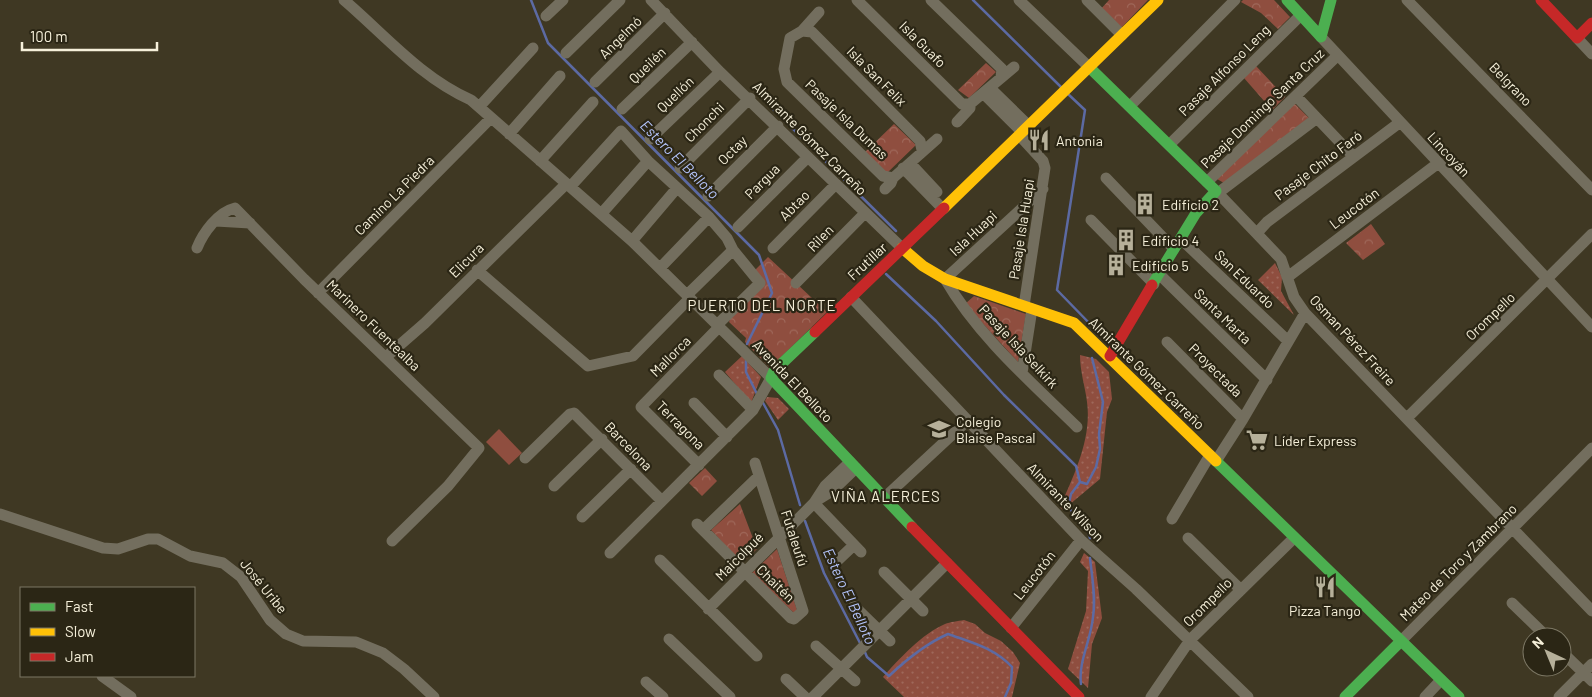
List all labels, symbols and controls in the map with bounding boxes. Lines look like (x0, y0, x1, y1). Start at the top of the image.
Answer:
street label: Angelmó (595, 12, 645, 62)
street label: Isla Guafo (896, 17, 950, 71)
scale bar (22, 20, 158, 52)
street label: Pasaje Alfonso Leng (1175, 21, 1273, 119)
text: 100 m (30, 27, 68, 45)
street label: Queilén (625, 43, 669, 87)
street label: Isla San Felix (844, 43, 911, 110)
street label: Pasaje Domingo Santa Cruz (1197, 45, 1327, 171)
street label: Belgrano (1486, 59, 1536, 109)
street label: Quellón (653, 72, 697, 116)
street label: Pasaje Isla Dumas (802, 75, 892, 163)
street label: Almirante Gómez Carreño (749, 77, 871, 199)
street label: Chonchi (681, 99, 727, 145)
water label: Estero El Belloto (637, 116, 723, 202)
restaurant icon: Antonia (1026, 127, 1052, 153)
street label: Pasaje Chito Faró (1271, 127, 1365, 203)
street label: Lincoyán (1424, 128, 1474, 180)
street label: Octay (714, 131, 751, 168)
place label: Antonia (1056, 132, 1103, 149)
street label: Camino La Piedra (351, 152, 437, 238)
street label: Pargua (741, 160, 783, 202)
street label: Pasaje Isla Huapi (1005, 177, 1037, 281)
street label: Leucotón (1326, 184, 1382, 232)
street label: Abtao (775, 186, 813, 224)
building icon: Edificio 2 (1132, 191, 1158, 217)
place label: Edificio 2 (1162, 196, 1219, 213)
street label: Isla Huapi (946, 207, 1000, 259)
street label: Rilen (803, 221, 837, 255)
building icon: Edificio 4 (1113, 227, 1139, 253)
place label: Edificio 4 (1142, 232, 1199, 249)
street label: Elicura (445, 239, 487, 281)
street label: Frutillar (844, 239, 890, 283)
street label: San Eduardo (1211, 246, 1279, 312)
building icon: Edificio 5 (1103, 252, 1129, 278)
place label: Edificio 5 (1132, 257, 1189, 274)
street label: Marinero Fuentealba (324, 276, 424, 374)
street label: Santa Marta (1191, 285, 1255, 347)
street label: Orompello (1462, 288, 1518, 344)
street label: Osman Pérez Freire (1307, 291, 1399, 389)
district label: PUERTO DEL NORTE (687, 296, 837, 314)
street label: Pasaje Isla Selkirk (976, 301, 1062, 391)
street label: Almirante Gómez Carreño (1086, 313, 1208, 433)
street label: Mallorca (646, 332, 694, 380)
street label: Avenida El Belloto (749, 336, 837, 426)
street label: Proyectada (1186, 340, 1246, 400)
street label: Terragona (653, 397, 709, 453)
place label: Colegio Blaise Pascal (956, 413, 1036, 446)
school or university icon: Colegio Blaise Pascal (926, 416, 952, 442)
street label: Barcelona (602, 418, 656, 474)
supermarket icon: Líder Express (1244, 427, 1270, 453)
place label: Líder Express (1274, 432, 1357, 449)
street label: Almirante Wilson (1024, 459, 1108, 545)
district label: VIÑA ALERCES (831, 487, 941, 505)
street label: Mateo de Toro y Zambrano (1396, 500, 1520, 624)
street label: Futaleufú (778, 508, 812, 568)
street label: Maicolpué (711, 528, 767, 584)
water label: Estero El Belloto (820, 545, 880, 647)
street label: Leucotón (1010, 547, 1058, 603)
street label: José Uribe (237, 555, 291, 617)
street label: Chaitén (753, 561, 799, 605)
street label: Orompello (1179, 574, 1235, 630)
restaurant icon: Pizza Tango (1312, 574, 1338, 600)
legend (20, 587, 195, 677)
text: Fast (65, 597, 93, 615)
place label: Pizza Tango (1289, 602, 1361, 619)
text: Slow (65, 622, 96, 640)
north arrow (1522, 627, 1572, 677)
text: N (1528, 633, 1547, 652)
text: Jam (65, 647, 94, 665)

